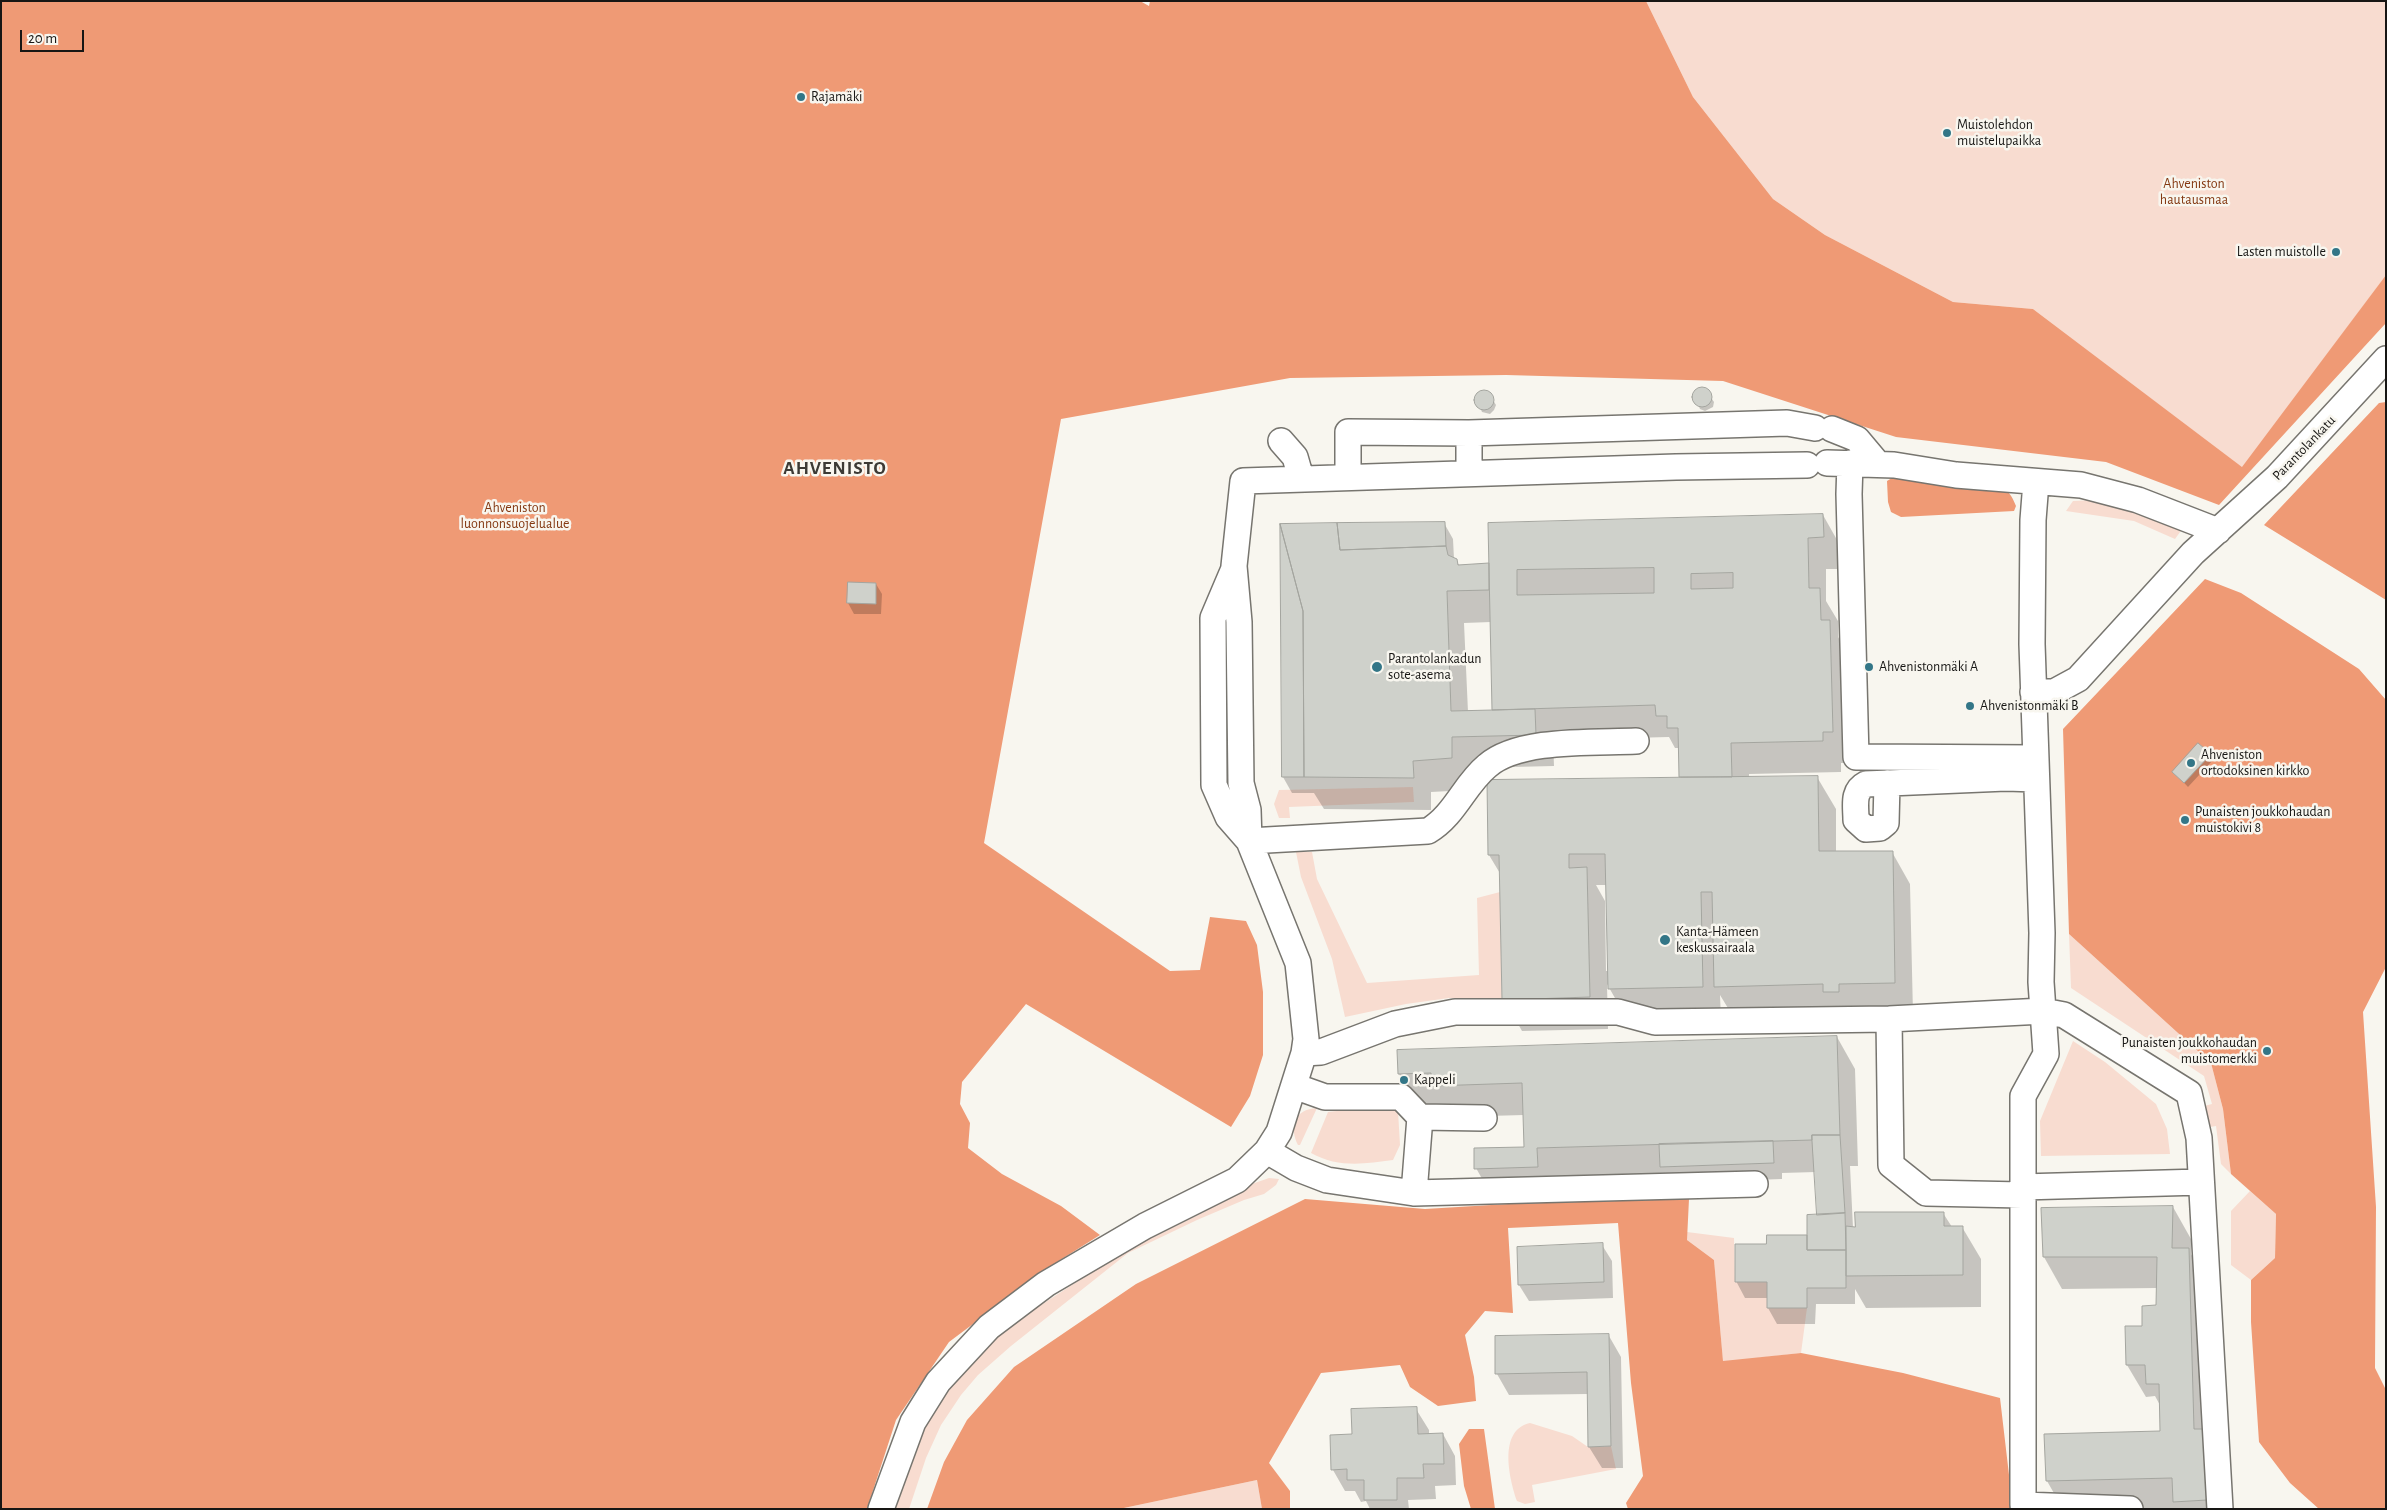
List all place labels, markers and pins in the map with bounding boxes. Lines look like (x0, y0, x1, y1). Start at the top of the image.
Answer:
place label: Rajamäki (811, 89, 862, 105)
marker: Rajamäki (795, 91, 807, 103)
place label: Muistolehdon muistelupaikka (1957, 117, 2041, 150)
marker: Muistolehdon muistelupaikka (1941, 127, 1953, 139)
place label: Lasten muistolle (2237, 244, 2326, 260)
marker: Lasten muistolle (2330, 246, 2342, 258)
place label: Parantolankadun sote-asema (1388, 651, 1481, 684)
place label: Ahvenistonmäki A (1879, 659, 1978, 675)
marker: Parantolankadun sote-asema (1370, 660, 1384, 674)
marker: Ahvenistonmäki A (1863, 661, 1875, 673)
place label: Ahvenistonmäki B (1980, 698, 2078, 714)
marker: Ahvenistonmäki B (1964, 700, 1976, 712)
place label: Ahveniston ortodoksinen kirkko (2201, 747, 2309, 780)
marker: Ahveniston ortodoksinen kirkko (2185, 757, 2197, 769)
place label: Punaisten joukkohaudan muistokivi 8 (2195, 804, 2330, 836)
marker: Punaisten joukkohaudan muistokivi 8 (2179, 814, 2191, 826)
place label: Kanta-Hämeen keskussairaala (1676, 924, 1759, 956)
marker: Kanta-Hämeen keskussairaala (1658, 933, 1672, 947)
place label: Punaisten joukkohaudan muistomerkki (2122, 1035, 2257, 1068)
marker: Punaisten joukkohaudan muistomerkki (2261, 1045, 2273, 1057)
place label: Kappeli (1414, 1072, 1456, 1088)
marker: Kappeli (1398, 1074, 1410, 1086)

